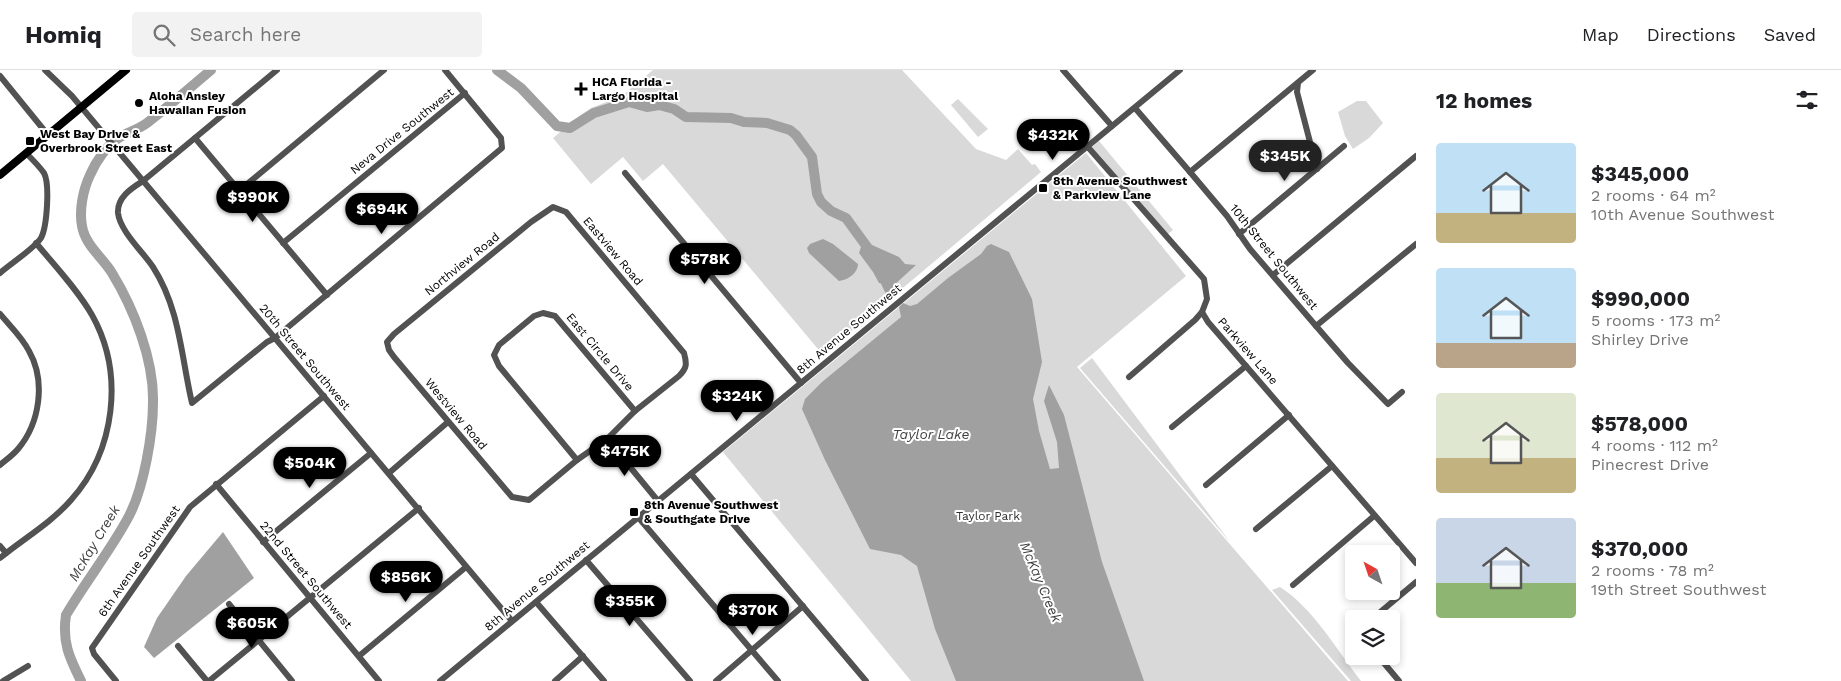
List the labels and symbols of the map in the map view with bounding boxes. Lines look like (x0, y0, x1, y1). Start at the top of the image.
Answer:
place label: HCA Florida - Largo Hospital (592, 75, 678, 103)
marker: HCA Florida - Largo Hospital (574, 82, 588, 96)
street label: Neva Drive Southwest (348, 85, 456, 177)
place label: Aloha Ansley Hawaiian Fusion (149, 89, 246, 117)
marker: Aloha Ansley Hawaiian Fusion (133, 97, 145, 109)
pin: $432K (1018, 118, 1088, 161)
place label: West Bay Drive & Overbrook Street East (40, 127, 173, 155)
marker: West Bay Drive & Overbrook Street East (24, 135, 36, 147)
pin: $345K (1250, 140, 1320, 182)
place label: 8th Avenue Southwest & Parkview Lane (1053, 174, 1188, 202)
pin: $990K (218, 180, 288, 223)
marker: 8th Avenue Southwest & Parkview Lane (1037, 182, 1049, 194)
pin: $694K (347, 192, 417, 235)
street label: 10th Street Southwest (1227, 201, 1321, 313)
street label: Eastview Road (580, 214, 646, 288)
street label: Northview Road (422, 230, 502, 298)
pin: $578K (670, 242, 740, 285)
street label: 8th Avenue Southwest (794, 281, 904, 377)
street label: 20th Street Southwest (257, 301, 353, 413)
street label: East Circle Drive (563, 310, 637, 394)
street label: Parkview Lane (1215, 315, 1281, 387)
street label: Westview Road (422, 376, 490, 452)
pin: $324K (702, 380, 772, 422)
water label: Taylor Lake (893, 426, 969, 442)
pin: $475K (590, 434, 660, 477)
pin: $504K (275, 446, 345, 489)
place label: 8th Avenue Southwest & Southgate Drive (644, 498, 779, 526)
water label: McKay Creek (65, 502, 123, 584)
street label: 6th Avenue Southwest (95, 503, 183, 619)
marker: 8th Avenue Southwest & Southgate Drive (628, 506, 640, 518)
park label: Taylor Park (956, 509, 1020, 523)
street label: 22nd Street Southwest (257, 518, 355, 632)
street label: 8th Avenue Southwest (482, 538, 592, 634)
water label: McKay Creek (1017, 539, 1065, 625)
north arrow (1345, 545, 1400, 600)
pin: $856K (371, 560, 441, 603)
pin: $355K (595, 584, 665, 627)
pin: $370K (718, 594, 788, 636)
pin: $605K (217, 606, 287, 649)

